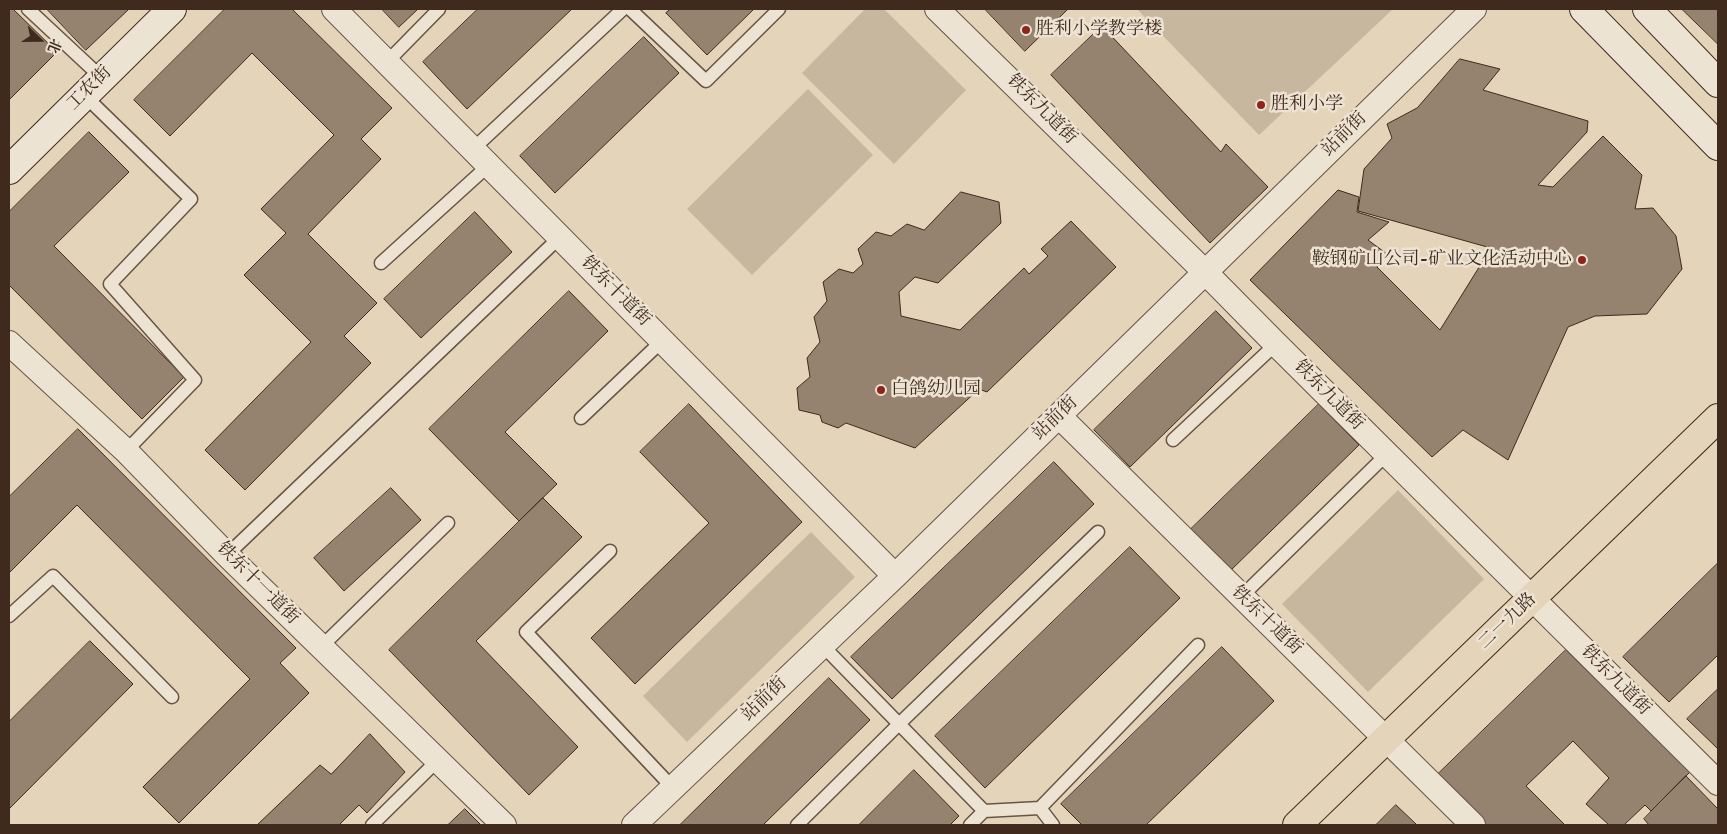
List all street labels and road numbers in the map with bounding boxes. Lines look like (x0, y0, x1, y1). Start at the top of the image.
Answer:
street label: 工农街 (63, 62, 117, 116)
street label: 铁东九道街 (1002, 71, 1080, 149)
street label: 站前街 (1318, 108, 1372, 162)
street label: 铁东十道街 (576, 253, 654, 331)
street label: 铁东九道街 (1289, 357, 1367, 435)
street label: 站前街 (1029, 392, 1083, 446)
street label: 铁东十一道街 (211, 538, 303, 630)
street label: 铁东十道街 (1226, 582, 1306, 660)
street label: 二一九路 (1475, 589, 1541, 655)
street label: 铁东九道街 (1576, 642, 1654, 720)
street label: 站前街 (738, 673, 792, 727)

